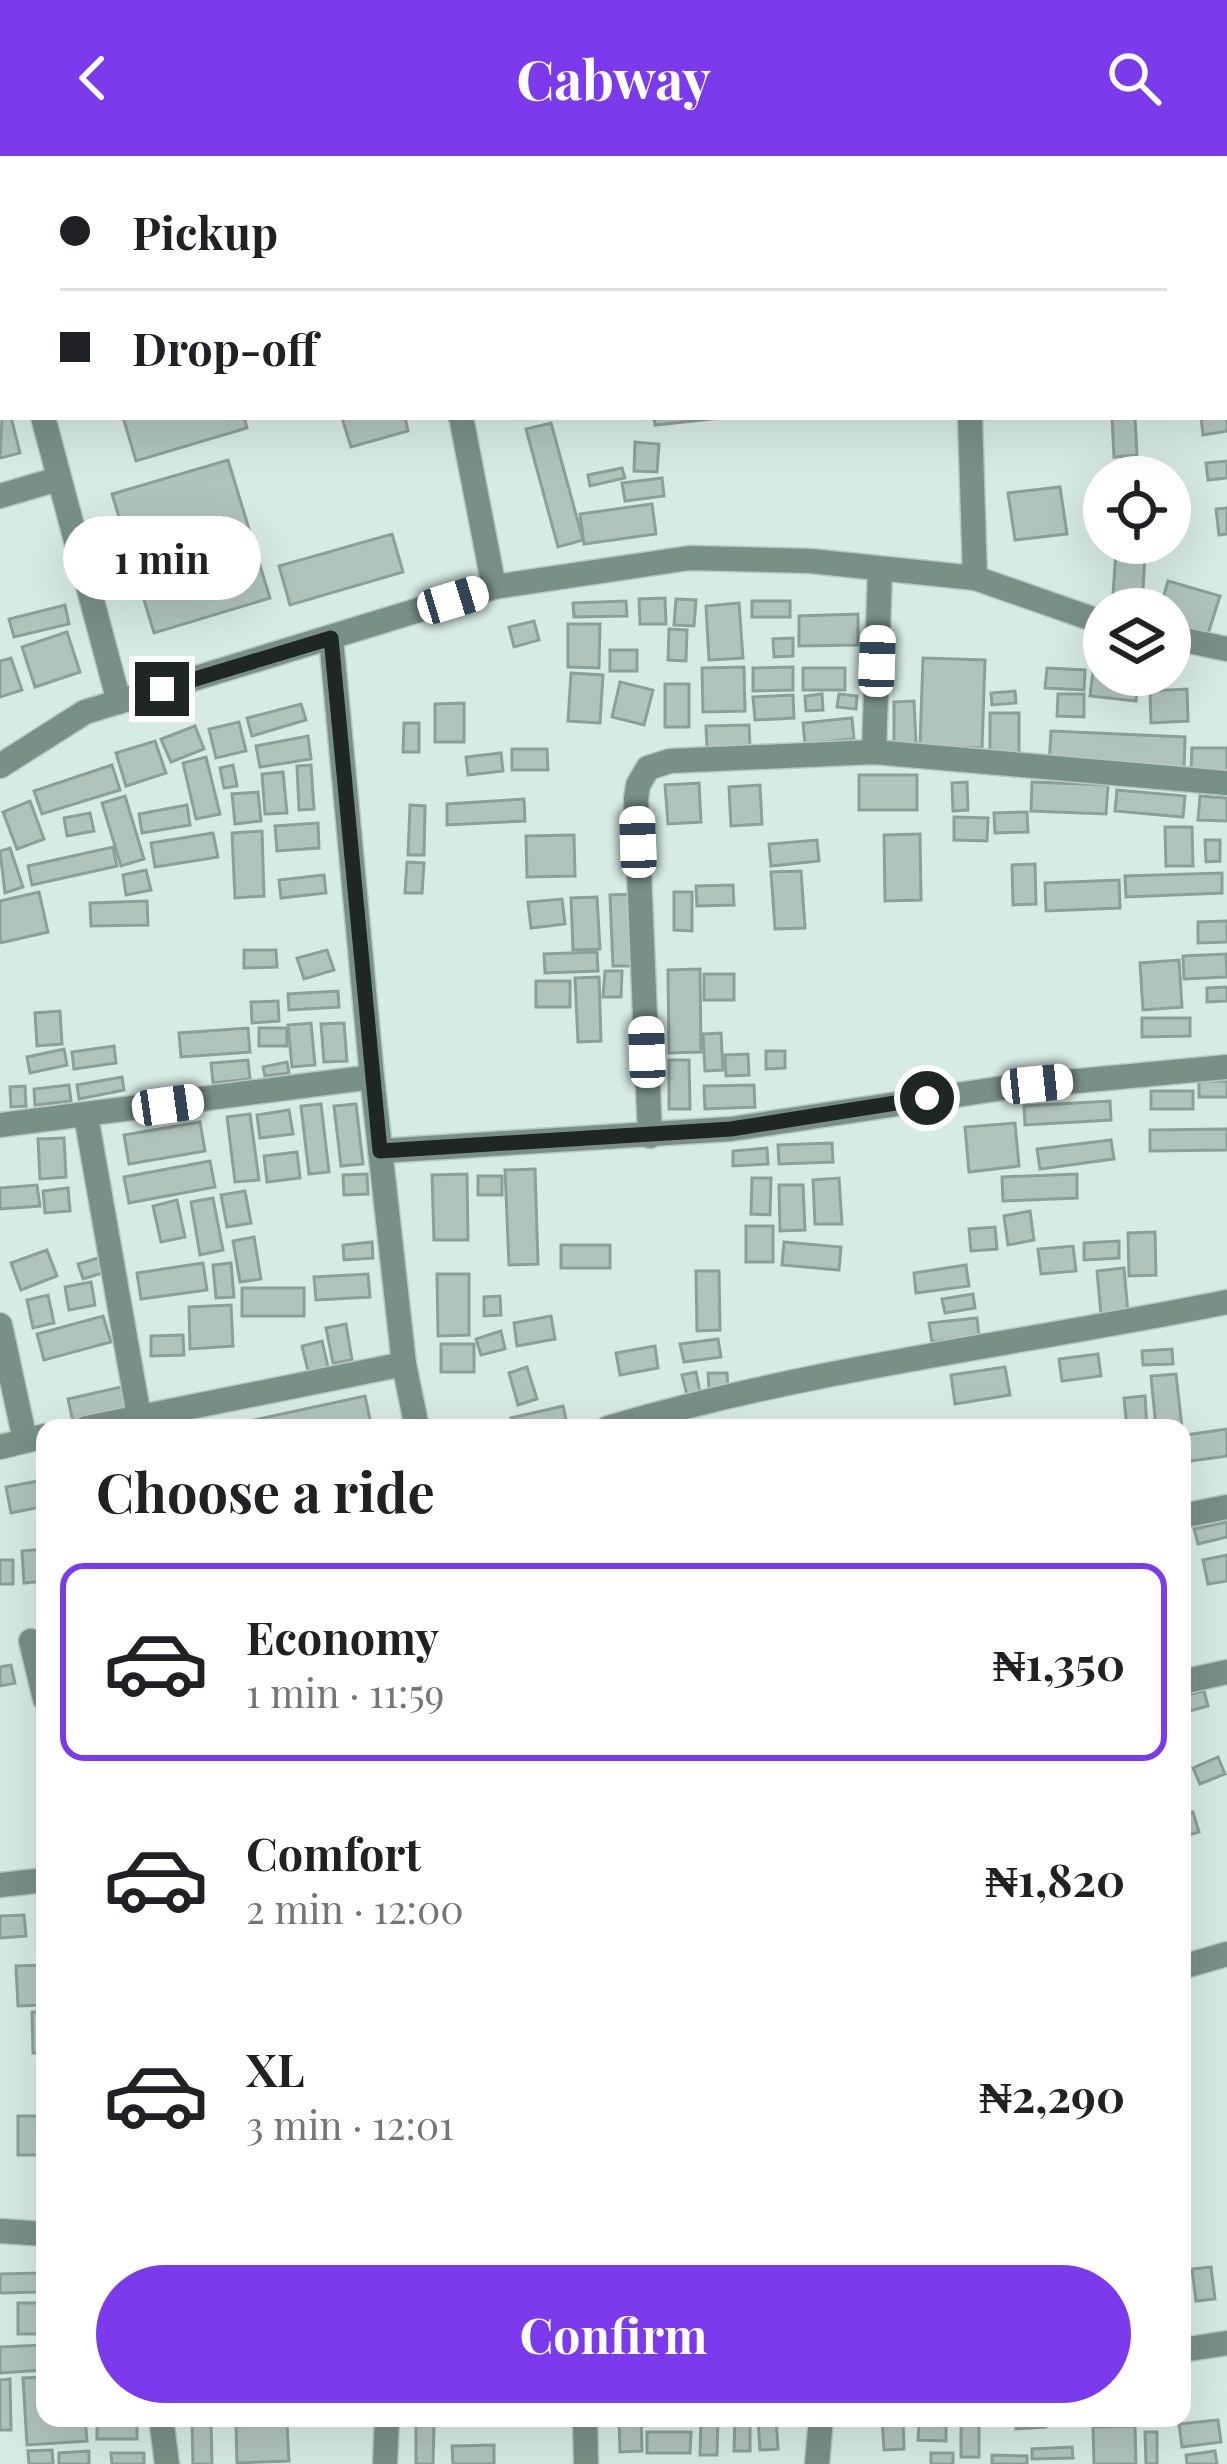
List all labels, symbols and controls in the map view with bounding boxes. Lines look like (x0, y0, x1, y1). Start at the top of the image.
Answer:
text: Cabway (516, 42, 711, 114)
icon: back (60, 45, 126, 111)
icon: search (1101, 45, 1167, 111)
text: Pickup (132, 201, 278, 261)
text: Drop-off (132, 317, 318, 377)
map controls (1083, 456, 1191, 696)
button: locate (1083, 456, 1191, 564)
callout: 1 min (63, 515, 261, 599)
text: 1 min (114, 532, 210, 584)
car (413, 572, 493, 628)
button: layers (1083, 588, 1191, 696)
car (858, 624, 896, 698)
route end (135, 662, 189, 716)
car (619, 805, 657, 879)
car (628, 1015, 666, 1089)
car (999, 1062, 1075, 1106)
route start (900, 1071, 954, 1125)
car (130, 1082, 206, 1128)
text: Choose a ride (96, 1455, 435, 1527)
text: Economy (246, 1606, 439, 1666)
icon: car (102, 1608, 210, 1716)
text: ₦1,350 (993, 1632, 1125, 1692)
text: 1 min · 11:59 (246, 1666, 444, 1718)
text: Comfort (246, 1822, 421, 1882)
icon: car (102, 1824, 210, 1932)
text: ₦1,820 (985, 1848, 1125, 1908)
text: 2 min · 12:00 (246, 1882, 464, 1934)
text: XL (246, 2038, 305, 2098)
icon: car (102, 2040, 210, 2148)
text: ₦2,290 (979, 2064, 1125, 2124)
text: 3 min · 12:01 (246, 2098, 454, 2150)
button: Confirm (96, 2265, 1131, 2403)

